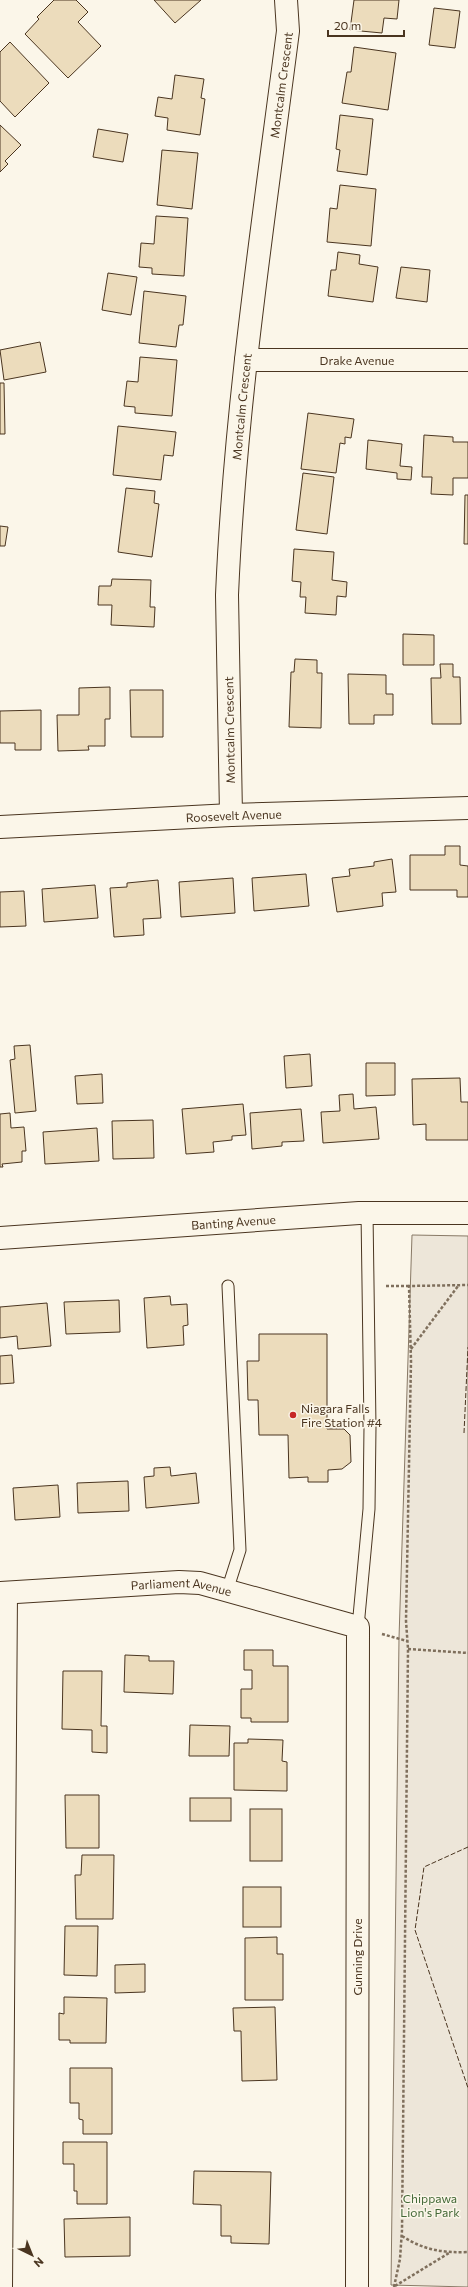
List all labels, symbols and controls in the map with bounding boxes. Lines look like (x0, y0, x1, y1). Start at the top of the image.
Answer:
scale bar (328, 12, 404, 38)
text: 20 m (334, 18, 361, 32)
street label: Montcalm Crescent (267, 31, 295, 139)
street label: Montcalm Crescent (229, 352, 254, 461)
street label: Drake Avenue (320, 353, 394, 367)
street label: Montcalm Crescent (221, 676, 237, 784)
street label: Roosevelt Avenue (185, 807, 282, 824)
street label: Banting Avenue (191, 1212, 276, 1232)
place label: Niagara Falls Fire Station #4 (301, 1401, 382, 1429)
marker: Niagara Falls Fire Station #4 (288, 1410, 298, 1420)
street label: Parliament Avenue (130, 1575, 233, 1599)
street label: Gunning Drive (350, 1918, 364, 1996)
park label: Chippawa Lion's Park (400, 2191, 460, 2219)
north arrow (12, 2235, 52, 2275)
text: N (32, 2255, 47, 2270)

